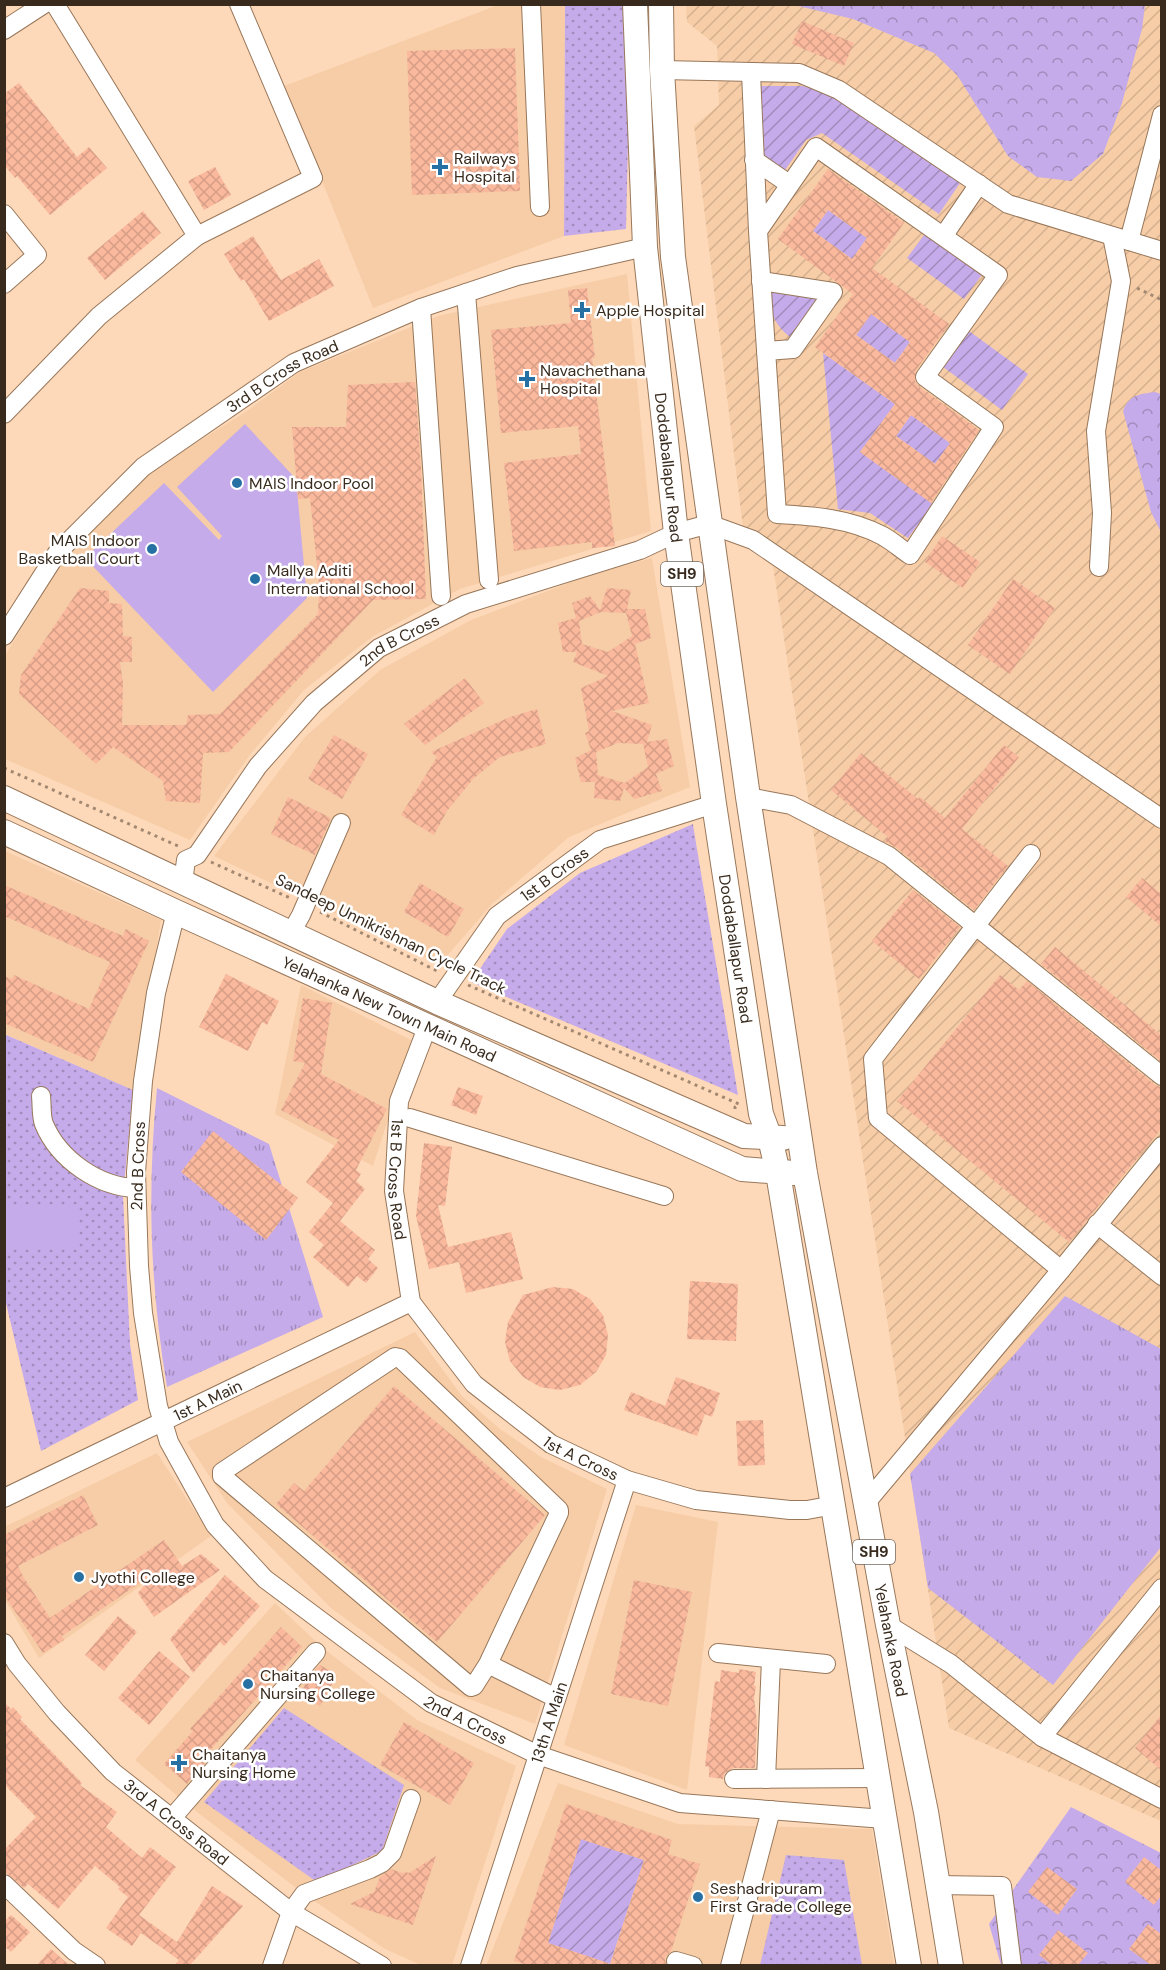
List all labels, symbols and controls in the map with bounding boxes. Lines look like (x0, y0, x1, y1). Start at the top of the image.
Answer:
place label: Railways Hospital (454, 148, 516, 187)
marker: Railways Hospital (431, 158, 449, 176)
place label: Apple Hospital (596, 300, 704, 321)
marker: Apple Hospital (573, 301, 591, 319)
street label: 3rd B Cross Road (222, 335, 342, 417)
place label: Navachethana Hospital (540, 360, 645, 399)
marker: Navachethana Hospital (518, 370, 536, 388)
street label: Doddaballapur Road (650, 391, 688, 544)
place label: MAIS Indoor Pool (249, 473, 374, 494)
marker: MAIS Indoor Pool (230, 476, 244, 490)
place label: MAIS Indoor Basketball Court (19, 530, 140, 569)
marker: MAIS Indoor Basketball Court (145, 542, 159, 556)
place label: Mallya Aditi International School (267, 560, 414, 599)
road number: SH9 (661, 562, 703, 586)
marker: Mallya Aditi International School (248, 572, 262, 586)
street label: 2nd B Cross (354, 609, 443, 671)
street label: 1st B Cross (516, 842, 593, 906)
street label: Sandeep Unnikrishnan Cycle Track (272, 869, 510, 999)
street label: Doddaballapur Road (714, 873, 758, 1025)
street label: Yelahanka New Town Main Road (279, 951, 500, 1067)
street label: 1st B Cross Road (384, 1118, 412, 1241)
street label: 2nd B Cross (126, 1121, 150, 1211)
street label: 1st A Main (170, 1375, 245, 1425)
street label: 1st A Cross (539, 1431, 622, 1485)
road number: SH9 (853, 1540, 895, 1564)
place label: Jyothi College (91, 1567, 195, 1588)
marker: Jyothi College (72, 1570, 86, 1584)
street label: Yelahanka Road (870, 1582, 913, 1699)
place label: Chaitanya Nursing College (260, 1665, 375, 1704)
marker: Chaitanya Nursing College (241, 1677, 255, 1691)
street label: 13th A Main (526, 1679, 572, 1766)
street label: 2nd A Cross (419, 1691, 511, 1749)
place label: Chaitanya Nursing Home (192, 1744, 296, 1783)
marker: Chaitanya Nursing Home (170, 1754, 188, 1772)
street label: 3rd A Cross Road (119, 1774, 233, 1870)
place label: Seshadripuram First Grade College (710, 1878, 852, 1917)
marker: Seshadripuram First Grade College (691, 1890, 705, 1904)

